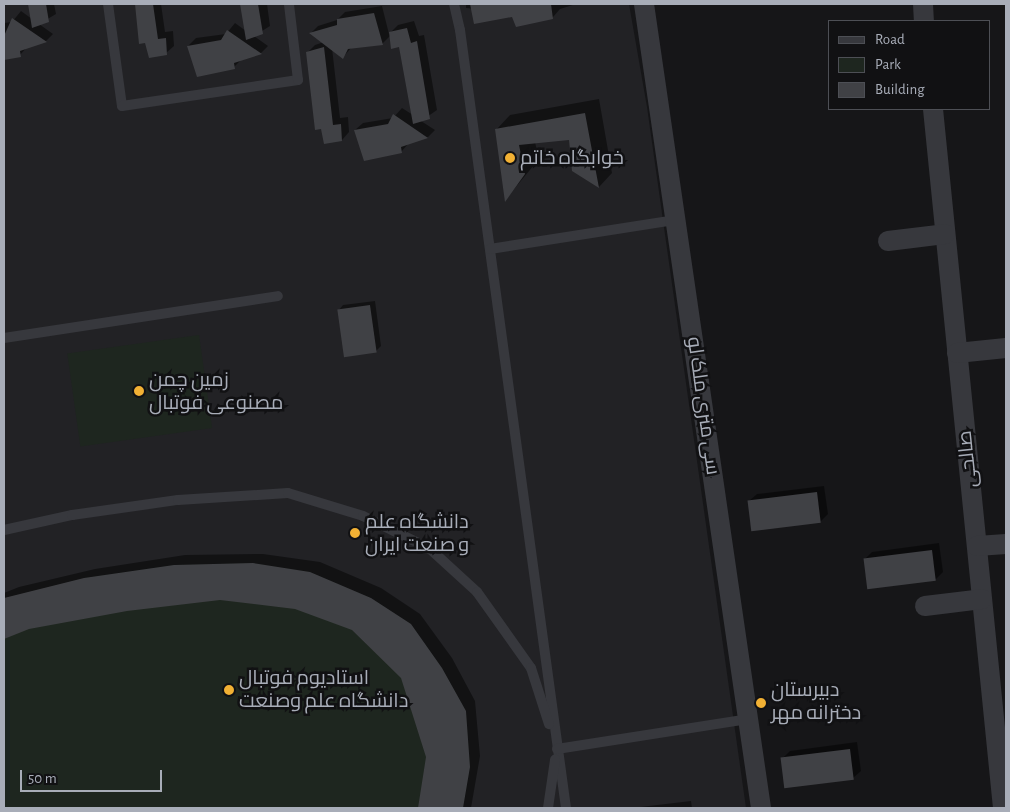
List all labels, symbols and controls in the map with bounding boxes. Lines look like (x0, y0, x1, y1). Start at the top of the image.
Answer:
legend (828, 20, 990, 110)
text: Road (875, 32, 905, 47)
text: Park (875, 57, 901, 72)
text: Building (875, 82, 925, 97)
place label: خوابگاه خاتم (520, 146, 624, 170)
marker: خوابگاه خاتم (504, 152, 516, 164)
street label: سی متری ملک لو (681, 335, 725, 477)
place label: زمین چمن مصنوعی فوتبال (149, 368, 283, 415)
marker: زمین چمن مصنوعی فوتبال (133, 385, 145, 397)
street label: صالحی (953, 429, 983, 489)
place label: دانشگاه علم و صنعت ایران (365, 510, 469, 557)
marker: دانشگاه علم و صنعت ایران (349, 527, 361, 539)
place label: استادیوم فوتبال دانشگاه علم وصنعت (239, 666, 408, 713)
place label: دبیرستان دخترانه مهر (771, 679, 861, 726)
marker: استادیوم فوتبال دانشگاه علم وصنعت (223, 684, 235, 696)
marker: دبیرستان دخترانه مهر (755, 697, 767, 709)
scale bar (22, 760, 165, 792)
text: 50 m (28, 771, 57, 786)

